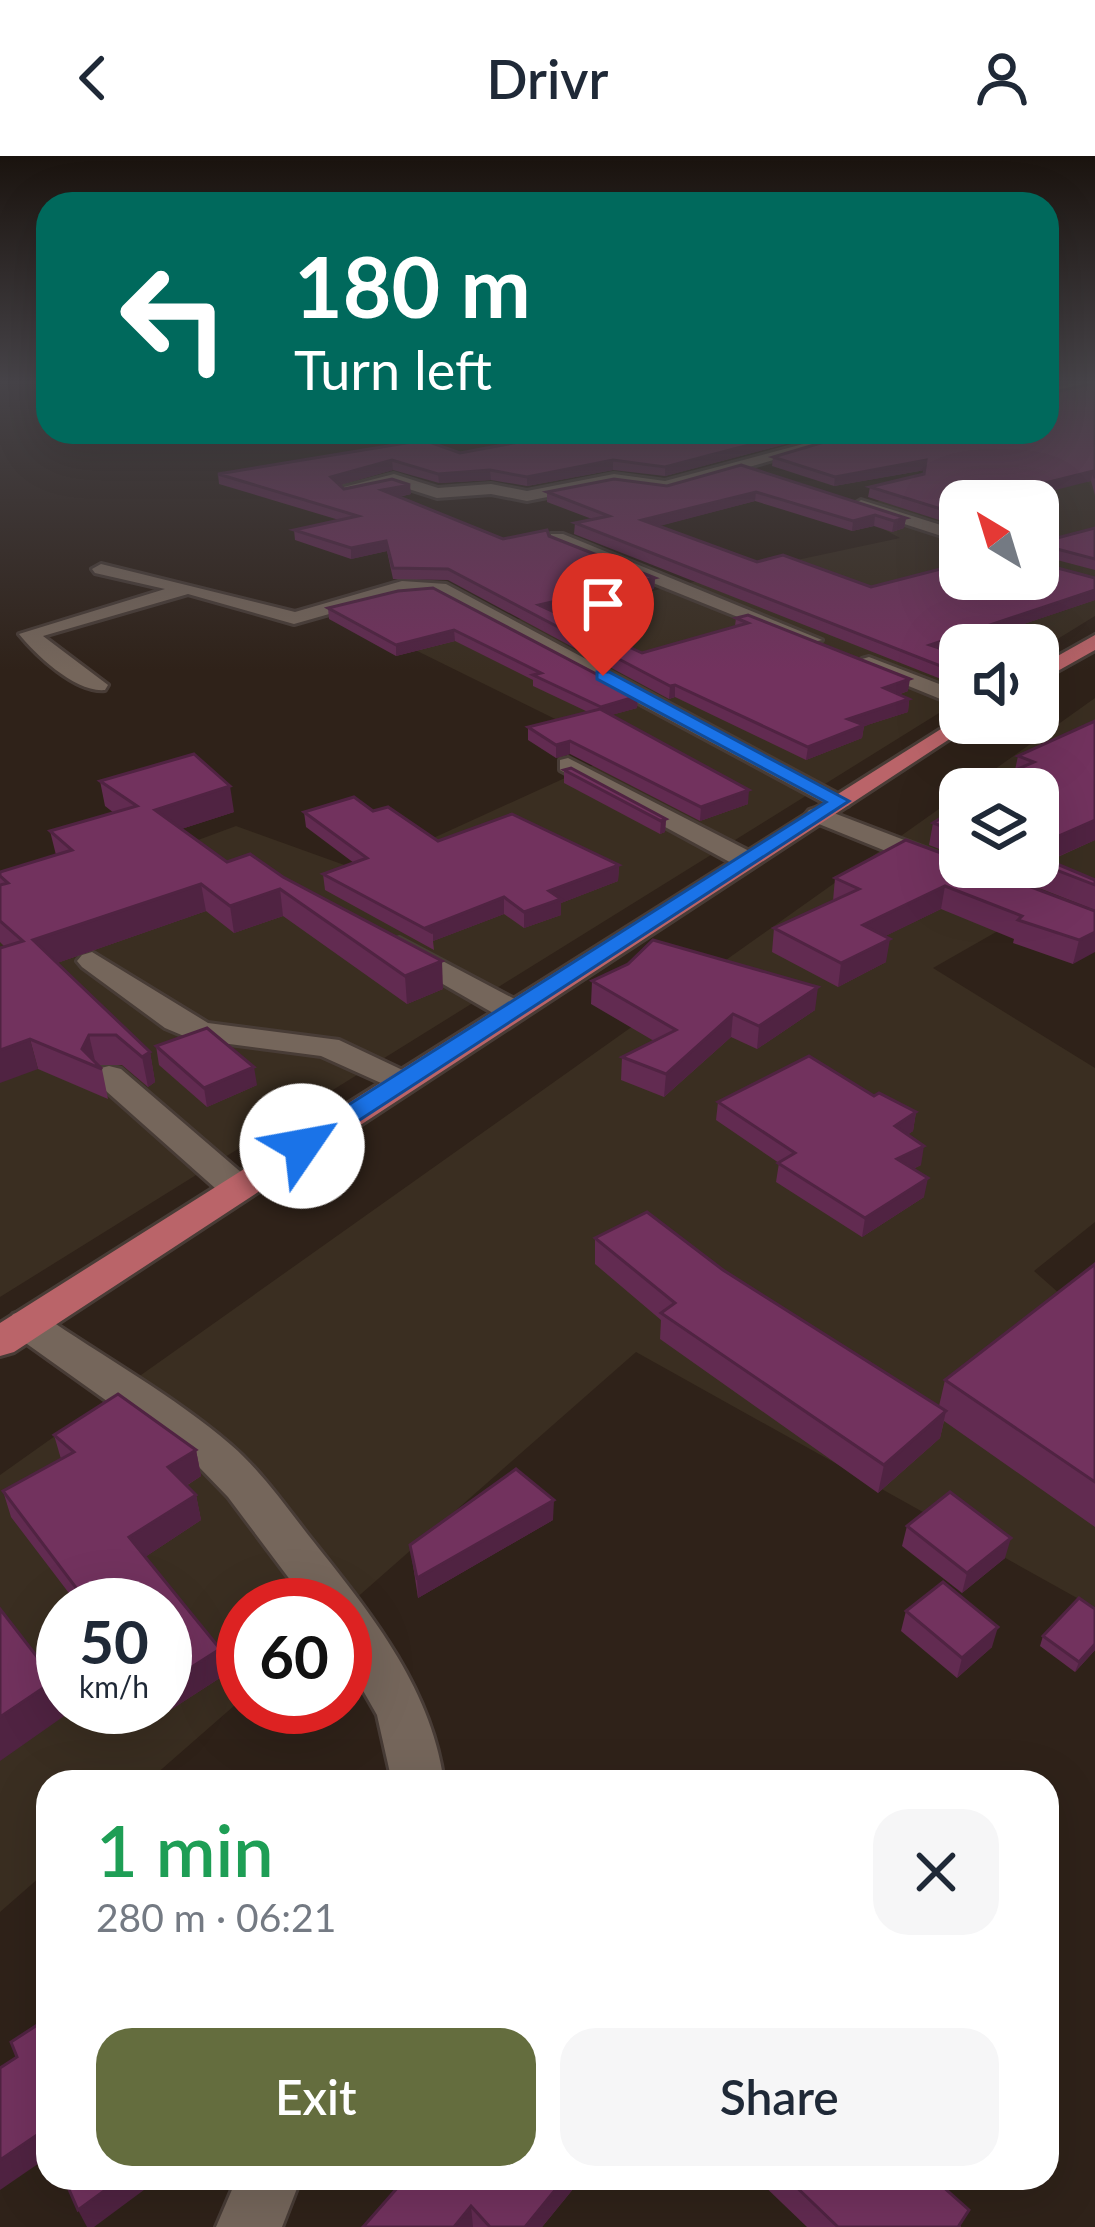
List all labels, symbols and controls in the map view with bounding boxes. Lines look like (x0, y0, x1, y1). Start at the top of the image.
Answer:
icon: back (60, 45, 126, 111)
icon: person (969, 45, 1035, 111)
text: Drivr (487, 46, 609, 111)
text: 180 m (294, 235, 531, 336)
icon: left (96, 240, 252, 396)
text: Turn left (294, 337, 492, 402)
north arrow (939, 480, 1059, 600)
map controls (939, 480, 1059, 888)
pin (552, 553, 654, 676)
icon: arrive (570, 571, 636, 637)
button: sound (939, 624, 1059, 744)
button: layers (939, 768, 1059, 888)
position arrow (239, 1083, 365, 1209)
speed limit sign: 60 (216, 1578, 372, 1734)
text: 50 (79, 1605, 149, 1677)
text: km/h (79, 1668, 149, 1704)
text: 1 min (96, 1806, 274, 1892)
button: close (873, 1809, 999, 1935)
text: 280 m · 06:21 (96, 1894, 336, 1940)
button: Exit (96, 2028, 536, 2166)
button: Share (560, 2028, 999, 2166)

